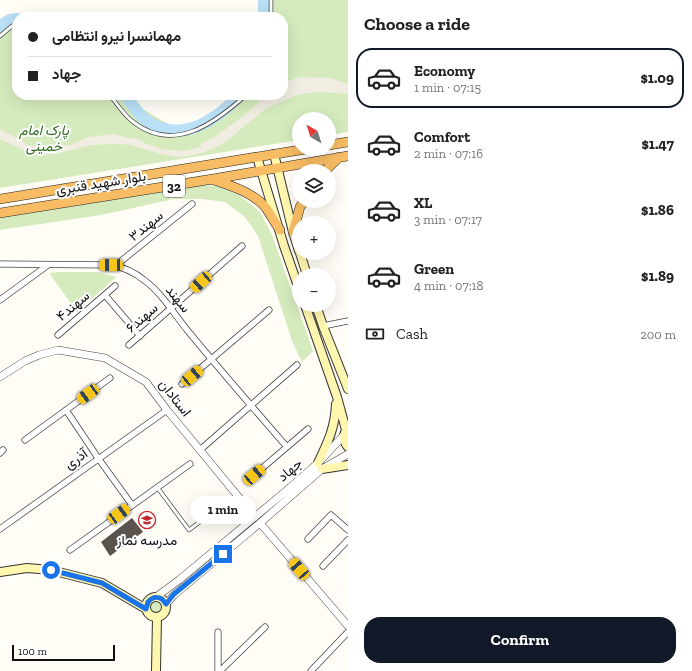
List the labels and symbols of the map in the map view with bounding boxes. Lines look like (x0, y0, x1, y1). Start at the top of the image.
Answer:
north arrow (292, 112, 336, 156)
park label: پارک امام خمینی (18, 122, 69, 155)
street label: بلوار شهید قنبری (55, 167, 147, 199)
road number: 32 (163, 175, 185, 197)
street label: سهند۳ (125, 207, 167, 245)
car (99, 259, 123, 271)
car (188, 270, 214, 294)
street label: سهند (162, 282, 194, 316)
street label: سهند۴ (53, 287, 93, 325)
street label: سهند۶ (122, 299, 162, 337)
car (179, 364, 205, 388)
street label: استادان (155, 376, 195, 420)
car (75, 382, 101, 406)
street label: آذری (61, 444, 92, 473)
street label: جهاد (274, 455, 306, 485)
car (241, 463, 267, 487)
callout: 1 min (190, 496, 256, 524)
car (106, 502, 132, 526)
school or university icon: مدرسه نماز (137, 510, 157, 530)
place label: مدرسه نماز (116, 532, 177, 549)
route end (214, 545, 232, 563)
car (287, 556, 311, 582)
route start (42, 561, 60, 579)
scale bar (12, 643, 115, 662)

